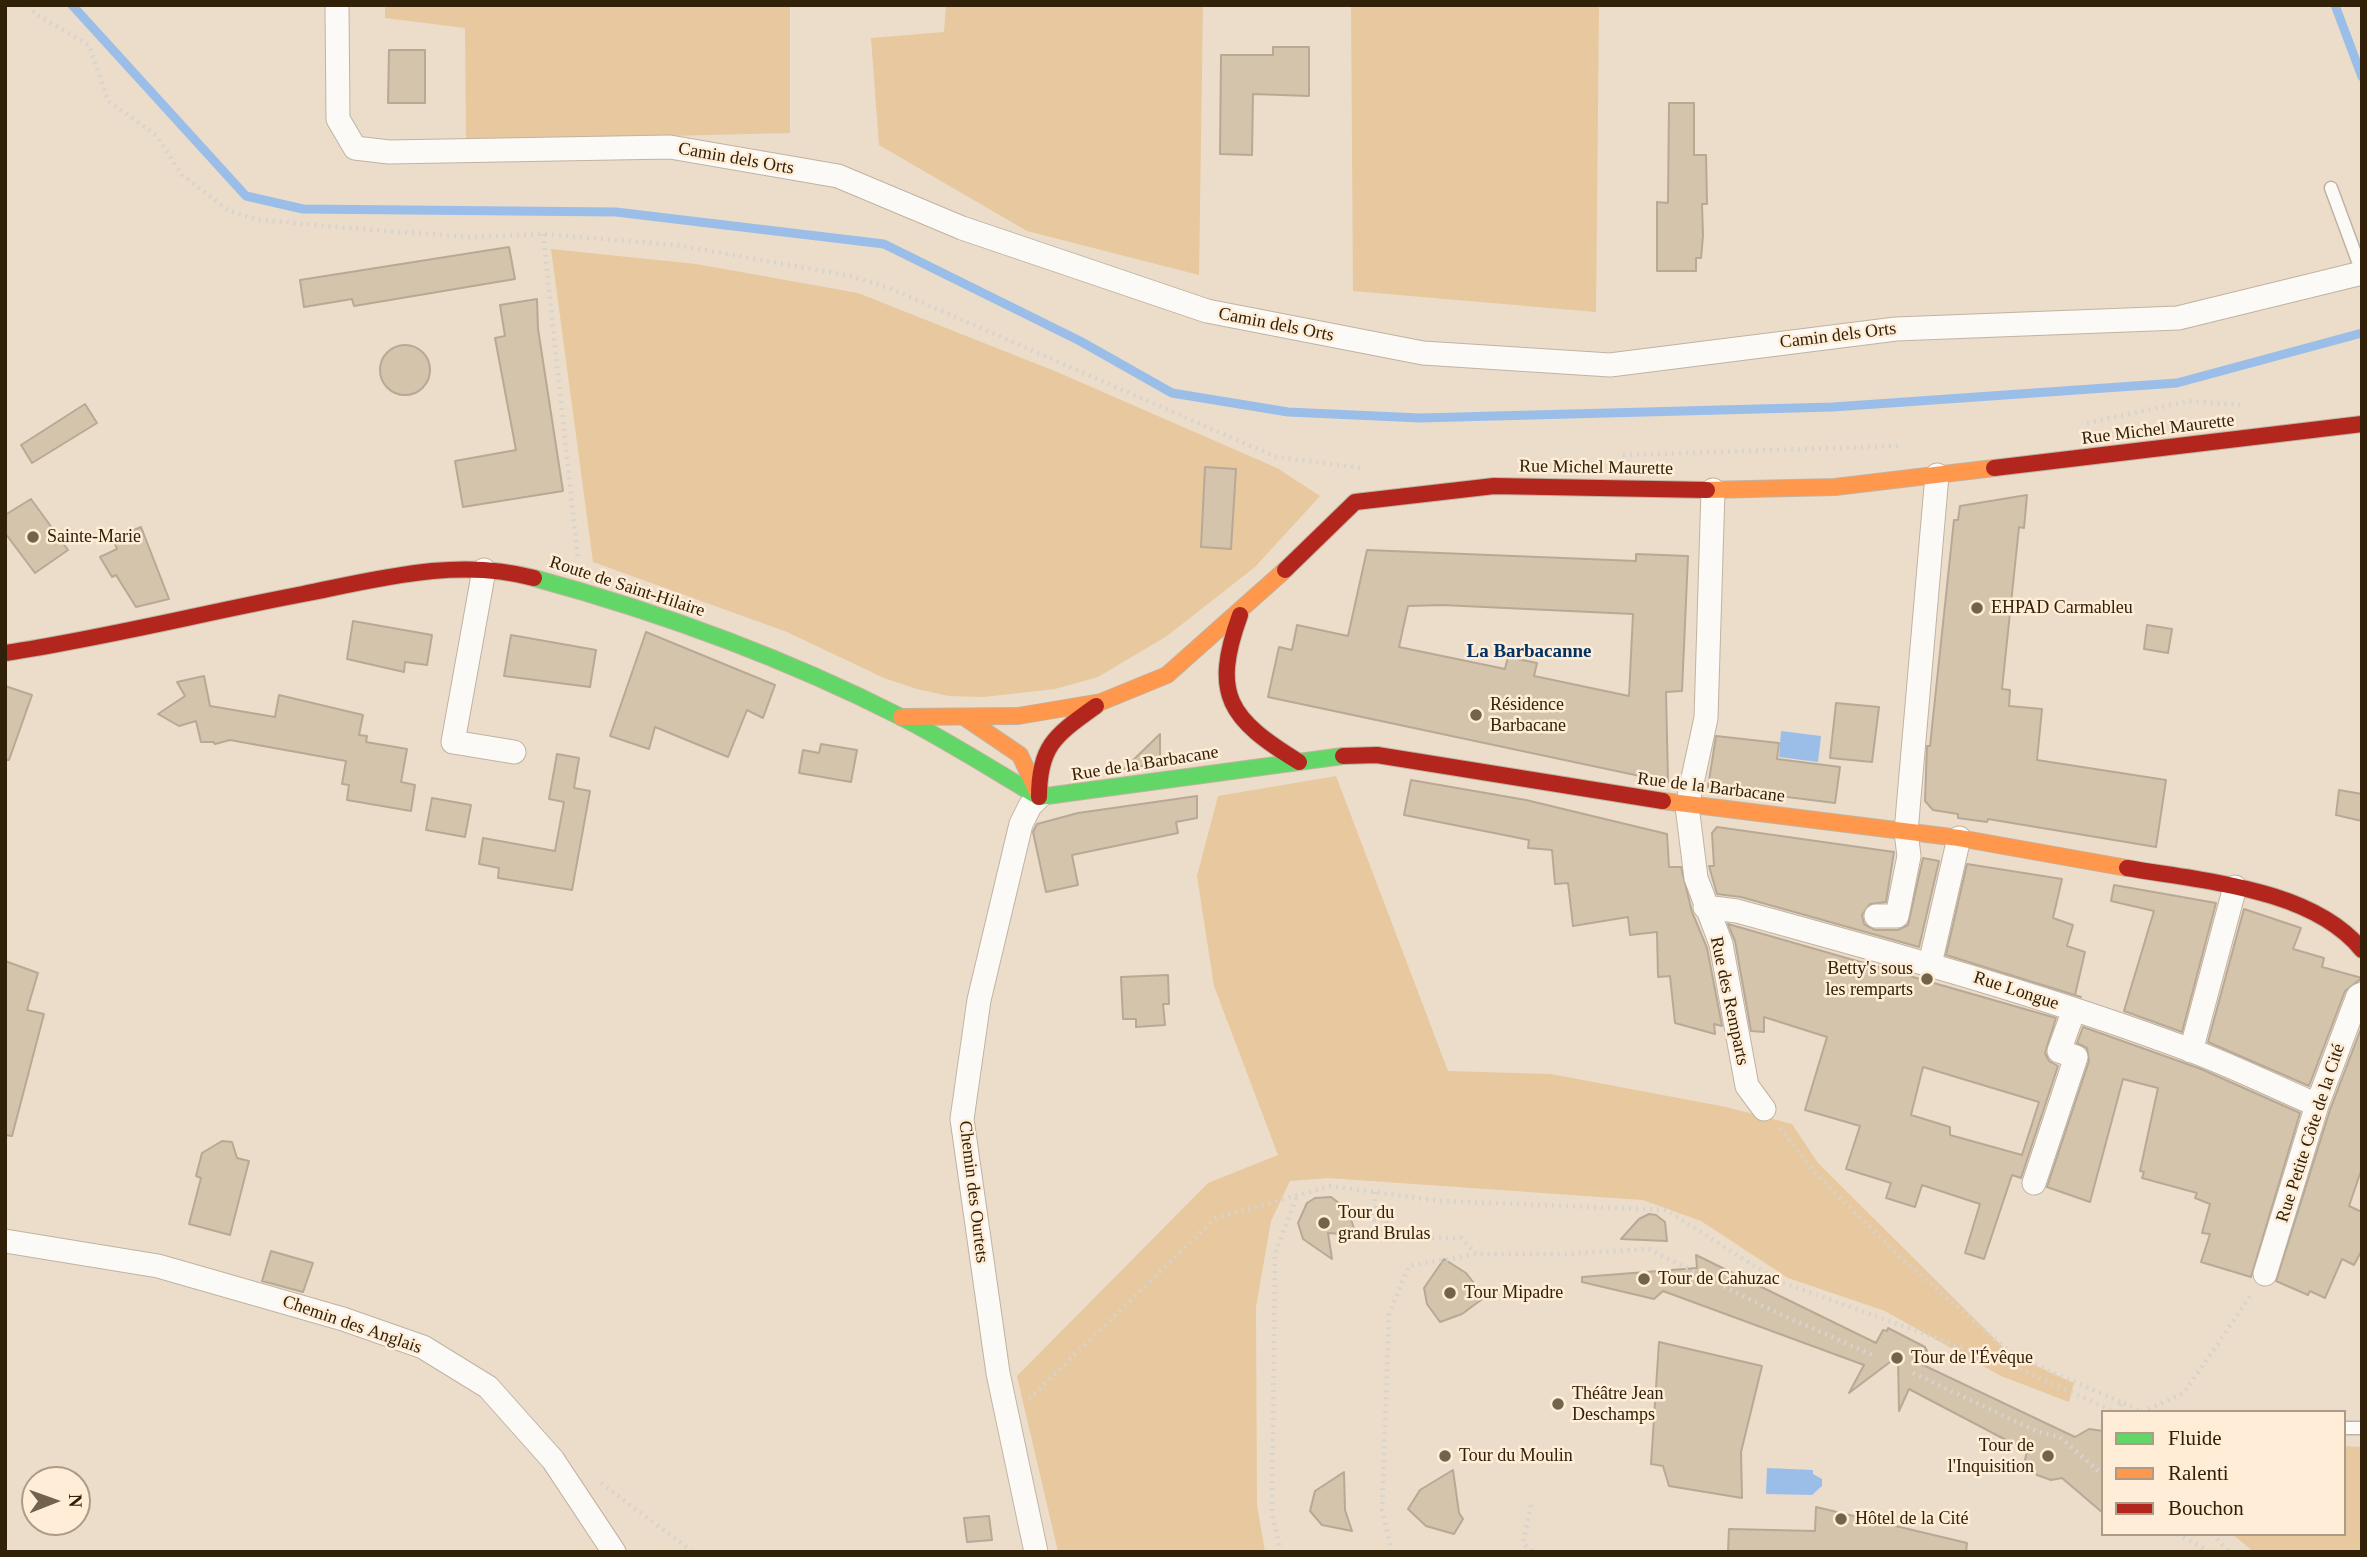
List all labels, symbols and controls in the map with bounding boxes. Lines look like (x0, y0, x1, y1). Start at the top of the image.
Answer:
street label: Camin dels Orts (677, 138, 795, 180)
street label: Camin dels Orts (1217, 303, 1335, 347)
street label: Camin dels Orts (1779, 318, 1897, 354)
street label: Rue Michel Maurette (2080, 410, 2236, 450)
street label: Rue Michel Maurette (1519, 456, 1673, 480)
place label: Sainte-Marie (47, 526, 141, 548)
marker: Sainte-Marie (25, 529, 41, 545)
street label: Route de Saint-Hilaire (547, 552, 707, 622)
place label: EHPAD Carmableu (1991, 597, 2133, 619)
marker: EHPAD Carmableu (1969, 600, 1985, 616)
district label: La Barbacanne (1466, 641, 1592, 663)
place label: Résidence Barbacane (1490, 694, 1566, 736)
marker: Résidence Barbacane (1468, 707, 1484, 723)
street label: Rue de la Barbacane (1070, 742, 1220, 786)
street label: Rue de la Barbacane (1636, 768, 1786, 808)
street label: Rue des Remparts (1705, 935, 1753, 1067)
place label: Betty's sous les remparts (1826, 958, 1913, 1000)
street label: Rue Longue (1971, 967, 2061, 1015)
marker: Betty's sous les remparts (1919, 971, 1935, 987)
street label: Rue Petite Côte de la Cité (2272, 1041, 2350, 1225)
street label: Chemin des Ourtets (954, 1120, 992, 1264)
place label: Tour du grand Brulas (1338, 1202, 1430, 1244)
marker: Tour du grand Brulas (1316, 1215, 1332, 1231)
place label: Tour de Cahuzac (1658, 1268, 1780, 1290)
marker: Tour de Cahuzac (1636, 1271, 1652, 1287)
place label: Tour Mipadre (1464, 1282, 1563, 1304)
marker: Tour Mipadre (1442, 1285, 1458, 1301)
street label: Chemin des Anglais (279, 1291, 425, 1359)
place label: Tour de l'Évêque (1911, 1347, 2033, 1369)
marker: Tour de l'Évêque (1889, 1350, 1905, 1366)
place label: Théâtre Jean Deschamps (1572, 1383, 1663, 1426)
marker: Théâtre Jean Deschamps (1550, 1396, 1566, 1412)
legend (2101, 1410, 2346, 1536)
text: Fluide (2168, 1426, 2222, 1450)
place label: Tour de l'Inquisition (1948, 1435, 2034, 1478)
place label: Tour du Moulin (1459, 1445, 1573, 1467)
marker: Tour du Moulin (1437, 1448, 1453, 1464)
marker: Tour de l'Inquisition (2040, 1448, 2056, 1464)
text: Ralenti (2168, 1461, 2229, 1485)
north arrow (21, 1466, 91, 1536)
text: N (65, 1494, 86, 1508)
text: Bouchon (2168, 1496, 2244, 1520)
place label: Hôtel de la Cité (1855, 1508, 1968, 1530)
marker: Hôtel de la Cité (1833, 1511, 1849, 1527)

